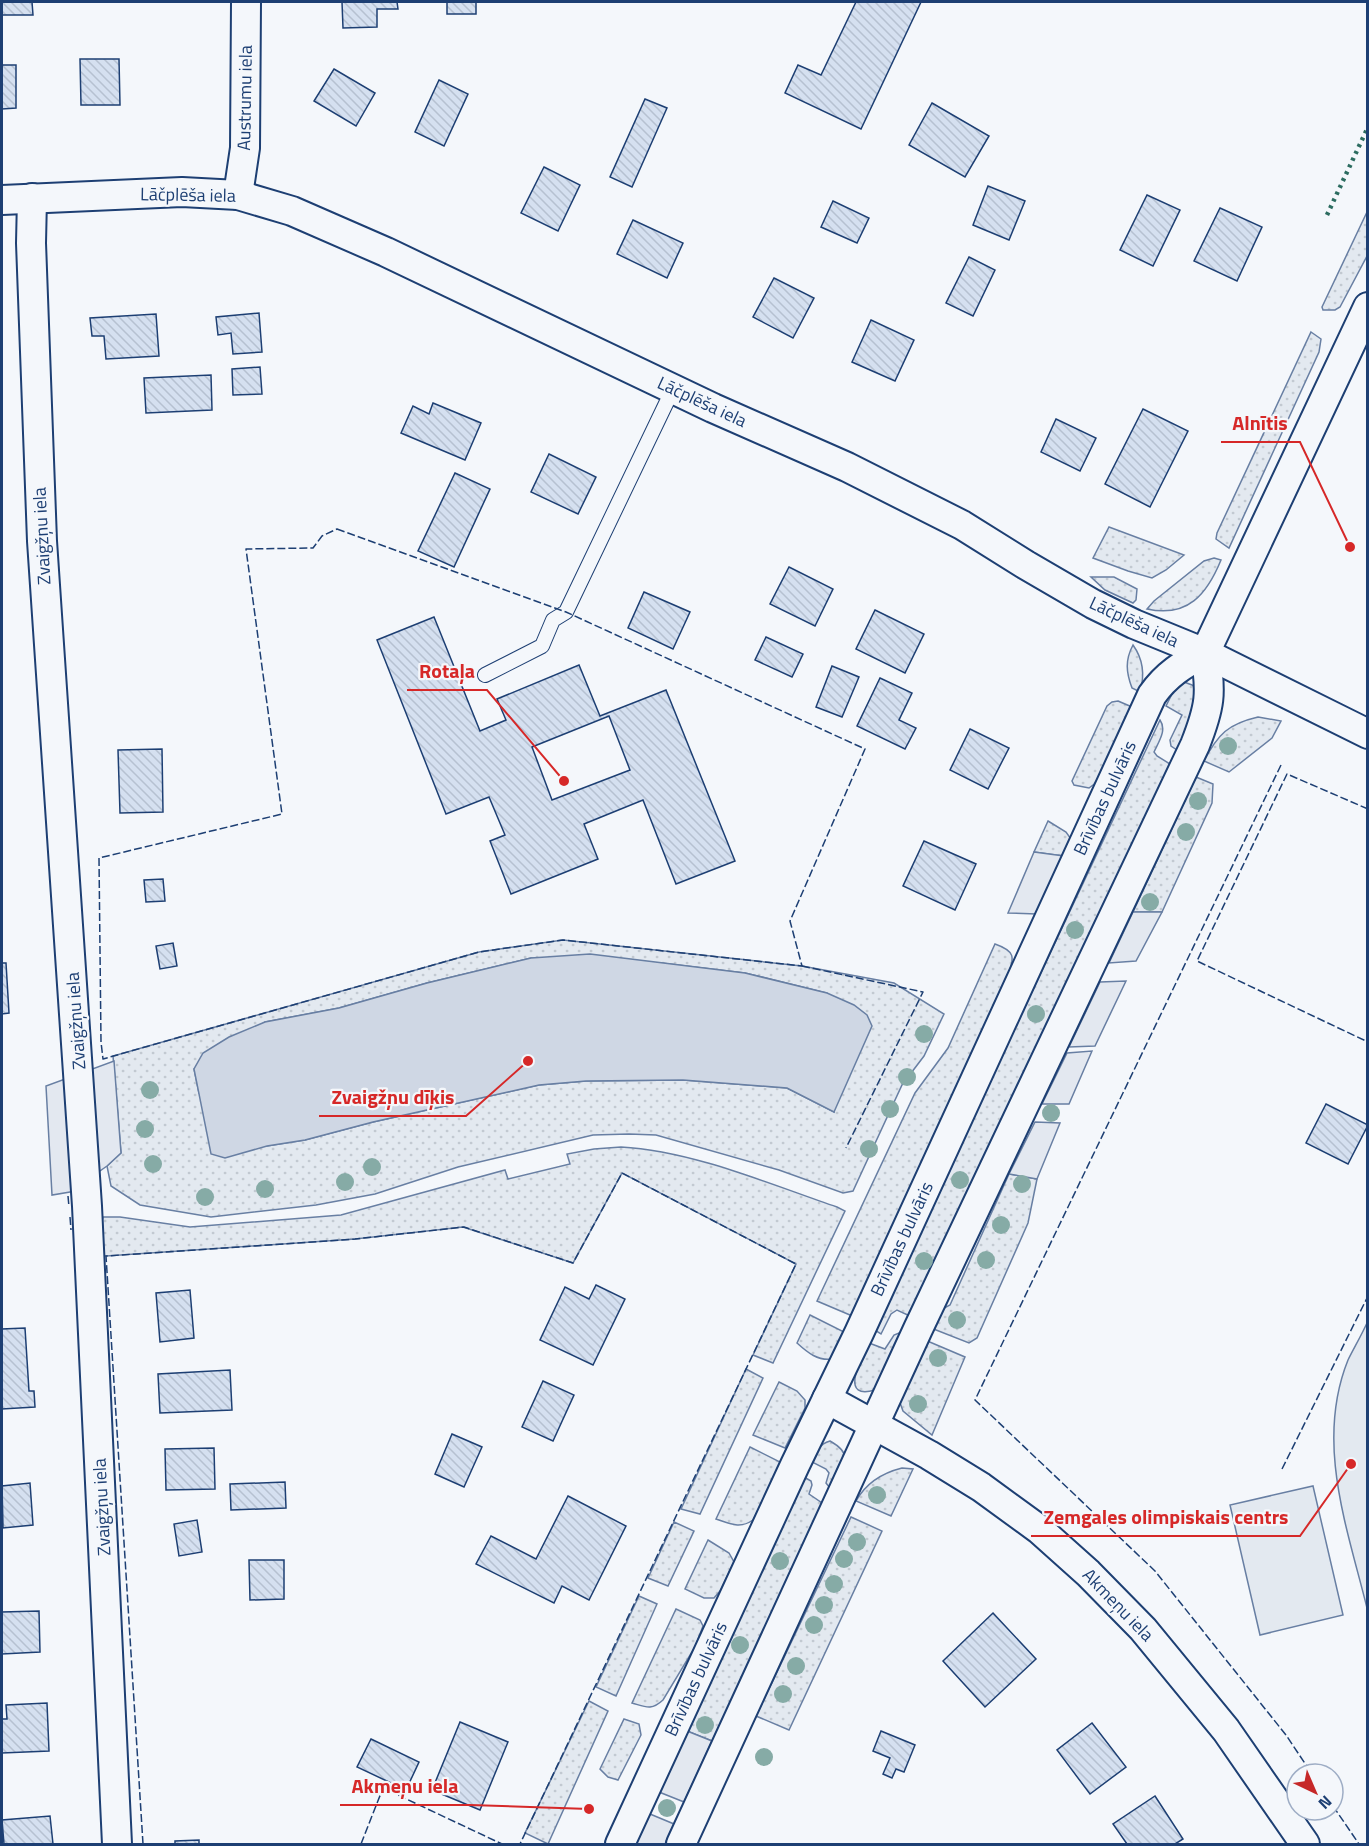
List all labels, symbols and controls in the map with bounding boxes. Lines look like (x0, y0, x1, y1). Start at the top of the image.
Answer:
street label: Austrumu iela (230, 45, 259, 151)
street label: Lāčplēša iela (140, 180, 236, 209)
street label: Lāčplēša iela (653, 369, 751, 434)
callout: Alnītis (1221, 404, 1300, 442)
text: Alnītis (1232, 407, 1288, 438)
street label: Zvaigžņu iela (25, 487, 58, 586)
street label: Lāčplēša iela (1085, 589, 1183, 654)
callout: Rotaļa (407, 652, 487, 690)
text: Rotaļa (419, 655, 475, 686)
street label: Brīvības bulvāris (1066, 736, 1143, 860)
street label: Zvaigžņu iela (59, 971, 92, 1071)
callout: Zvaigžņu dīķis (319, 1078, 466, 1116)
text: Zvaigžņu dīķis (331, 1081, 455, 1112)
street label: Brīvības bulvāris (863, 1177, 940, 1301)
street label: Zvaigžņu iela (85, 1458, 118, 1557)
callout: Zemgales olimpiskais centrs (1031, 1498, 1300, 1536)
text: Zemgales olimpiskais centrs (1043, 1501, 1289, 1532)
street label: Akmeņu iela (1076, 1562, 1160, 1647)
street label: Brīvības bulvāris (657, 1617, 734, 1741)
north arrow (1285, 1762, 1345, 1822)
callout: Akmeņu iela (340, 1767, 470, 1805)
text: Akmeņu iela (352, 1770, 458, 1801)
text: N (1313, 1790, 1338, 1815)

